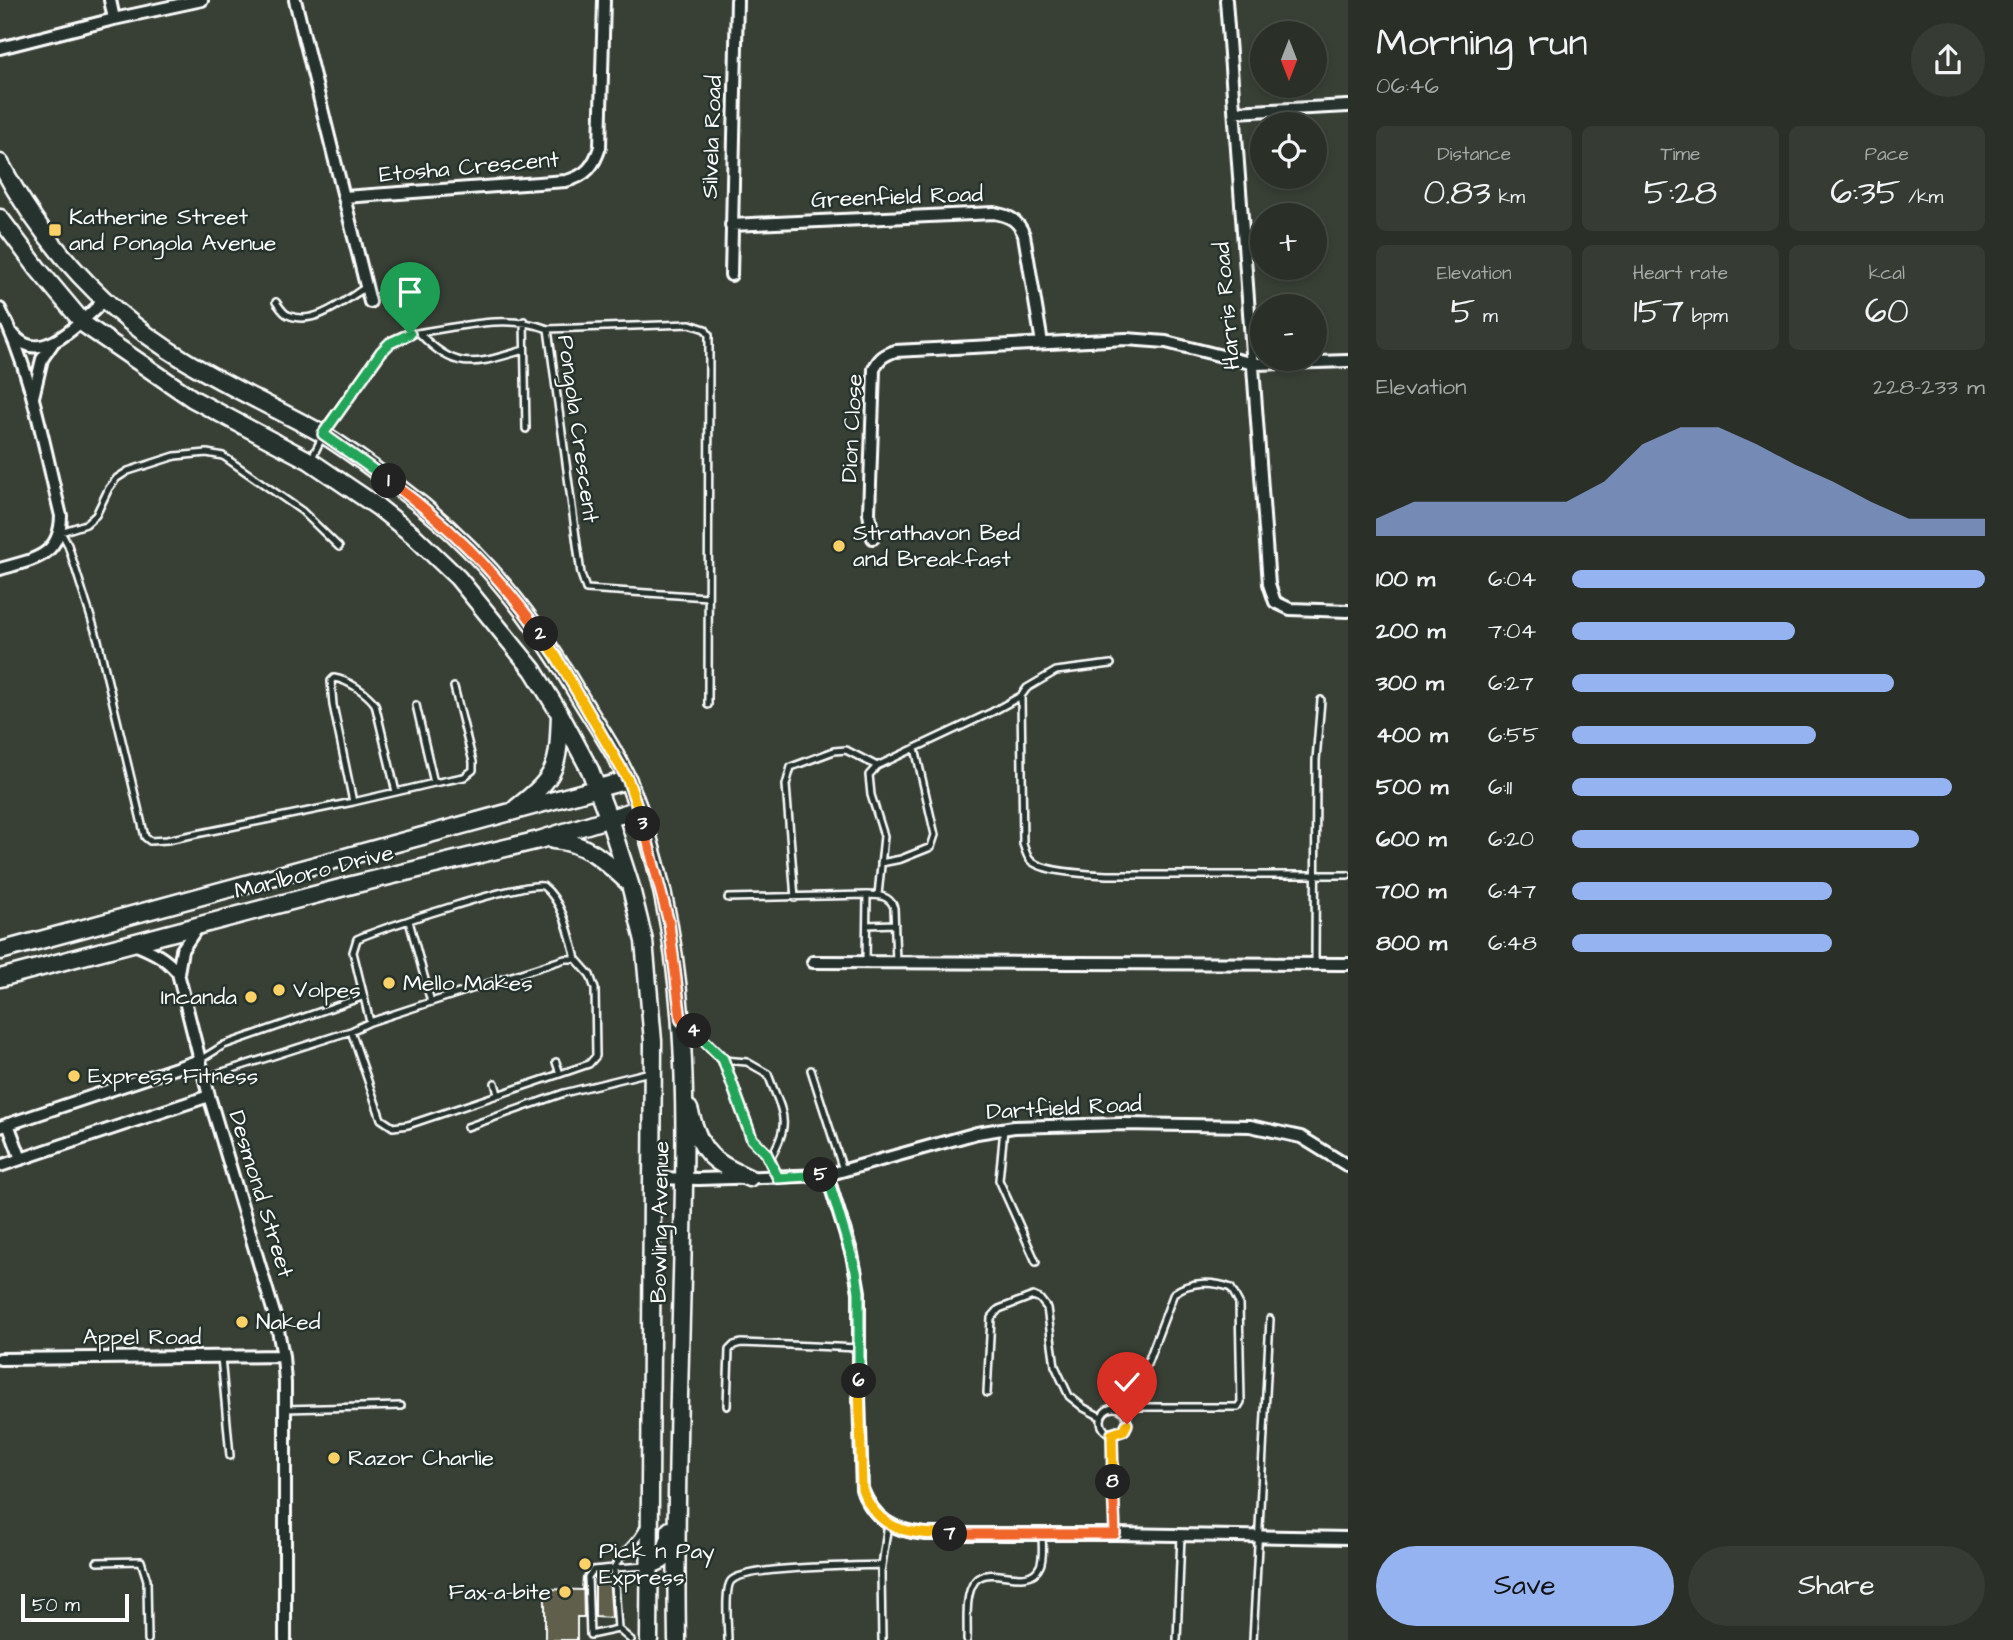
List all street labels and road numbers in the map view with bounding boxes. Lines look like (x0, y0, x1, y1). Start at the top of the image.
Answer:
street label: Silvela Road (694, 74, 730, 199)
street label: Etosha Crescent (378, 143, 561, 191)
street label: Greenfield Road (810, 178, 984, 216)
street label: Harris Road (1205, 241, 1249, 371)
street label: Pongola Crescent (548, 333, 607, 526)
street label: Dion Close (833, 373, 871, 483)
street label: Marlboro Drive (231, 837, 397, 907)
street label: Dartfield Road (985, 1088, 1143, 1128)
street label: Desmond Street (220, 1107, 302, 1282)
street label: Bowling Avenue (643, 1141, 678, 1303)
street label: Appel Road (83, 1321, 201, 1353)

